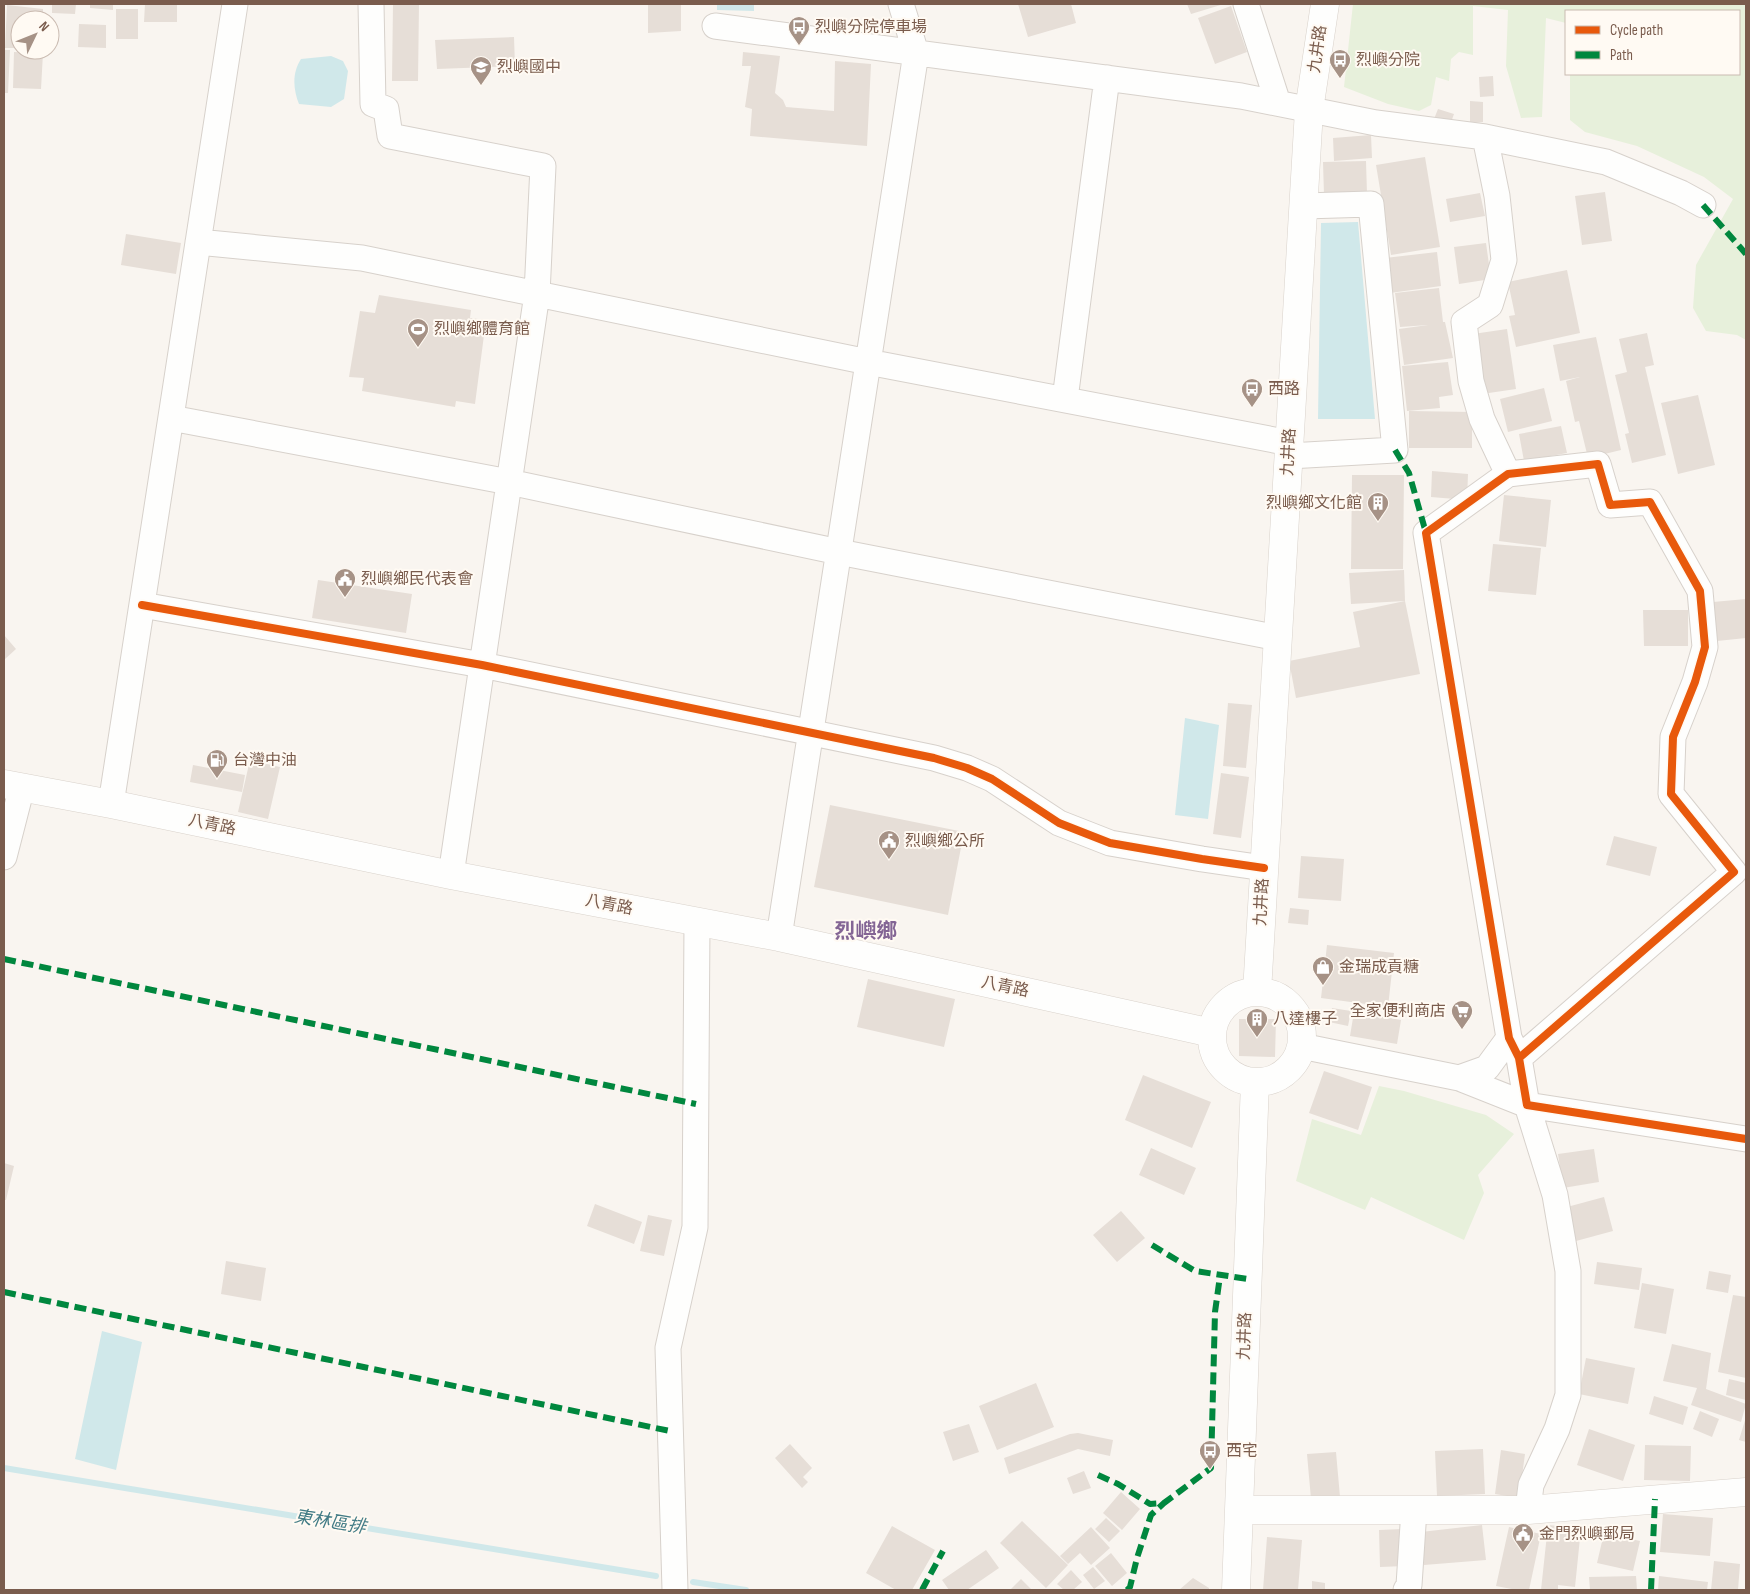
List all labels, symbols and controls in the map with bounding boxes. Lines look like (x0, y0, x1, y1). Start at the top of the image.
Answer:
north arrow (10, 10, 60, 60)
legend (1565, 10, 1740, 75)
bus stop icon: 烈嶼分院停車場 (787, 15, 811, 46)
text: N (35, 18, 53, 35)
place label: 烈嶼分院停車場 (815, 18, 927, 37)
text: Cycle path (1610, 21, 1663, 40)
street label: 九井路 (1305, 24, 1331, 74)
text: Path (1610, 46, 1633, 65)
bus stop icon: 烈嶼分院 (1328, 48, 1352, 79)
place label: 烈嶼分院 (1356, 51, 1420, 70)
school or university icon: 烈嶼國中 (469, 55, 493, 86)
place label: 烈嶼國中 (497, 58, 561, 77)
sports icon: 烈嶼鄉體育館 (406, 317, 430, 348)
place label: 烈嶼鄉體育館 (434, 320, 530, 339)
bus stop icon: 西路 (1240, 377, 1264, 408)
place label: 西路 (1268, 380, 1300, 399)
street label: 九井路 (1278, 428, 1300, 476)
building icon: 烈嶼鄉文化館 (1366, 491, 1390, 522)
place label: 烈嶼鄉文化館 (1266, 494, 1362, 513)
public building icon: 烈嶼鄉民代表會 (333, 567, 357, 598)
place label: 烈嶼鄉民代表會 (361, 570, 473, 589)
fuel station icon: 台灣中油 (205, 748, 229, 779)
place label: 台灣中油 (233, 751, 297, 770)
street label: 八青路 (187, 811, 237, 839)
public building icon: 烈嶼鄉公所 (877, 829, 901, 860)
place label: 烈嶼鄉公所 (905, 832, 985, 851)
street label: 九井路 (1251, 878, 1273, 926)
street label: 八青路 (584, 891, 634, 919)
district label: 烈嶼鄉 (835, 919, 898, 944)
shop icon: 金瑞成貢糖 (1311, 955, 1335, 986)
place label: 金瑞成貢糖 (1339, 958, 1419, 977)
street label: 八青路 (980, 973, 1030, 1001)
supermarket icon: 全家便利商店 (1450, 999, 1474, 1030)
place label: 全家便利商店 (1350, 1002, 1446, 1021)
building icon: 八達樓子 (1245, 1007, 1269, 1038)
place label: 八達樓子 (1273, 1010, 1337, 1029)
street label: 九井路 (1235, 1312, 1255, 1360)
bus stop icon: 西宅 (1198, 1439, 1222, 1470)
place label: 西宅 (1226, 1442, 1258, 1461)
water label: 東林區排 (293, 1506, 369, 1538)
public building icon: 金門烈嶼郵局 (1511, 1522, 1535, 1553)
place label: 金門烈嶼郵局 (1539, 1525, 1635, 1544)

